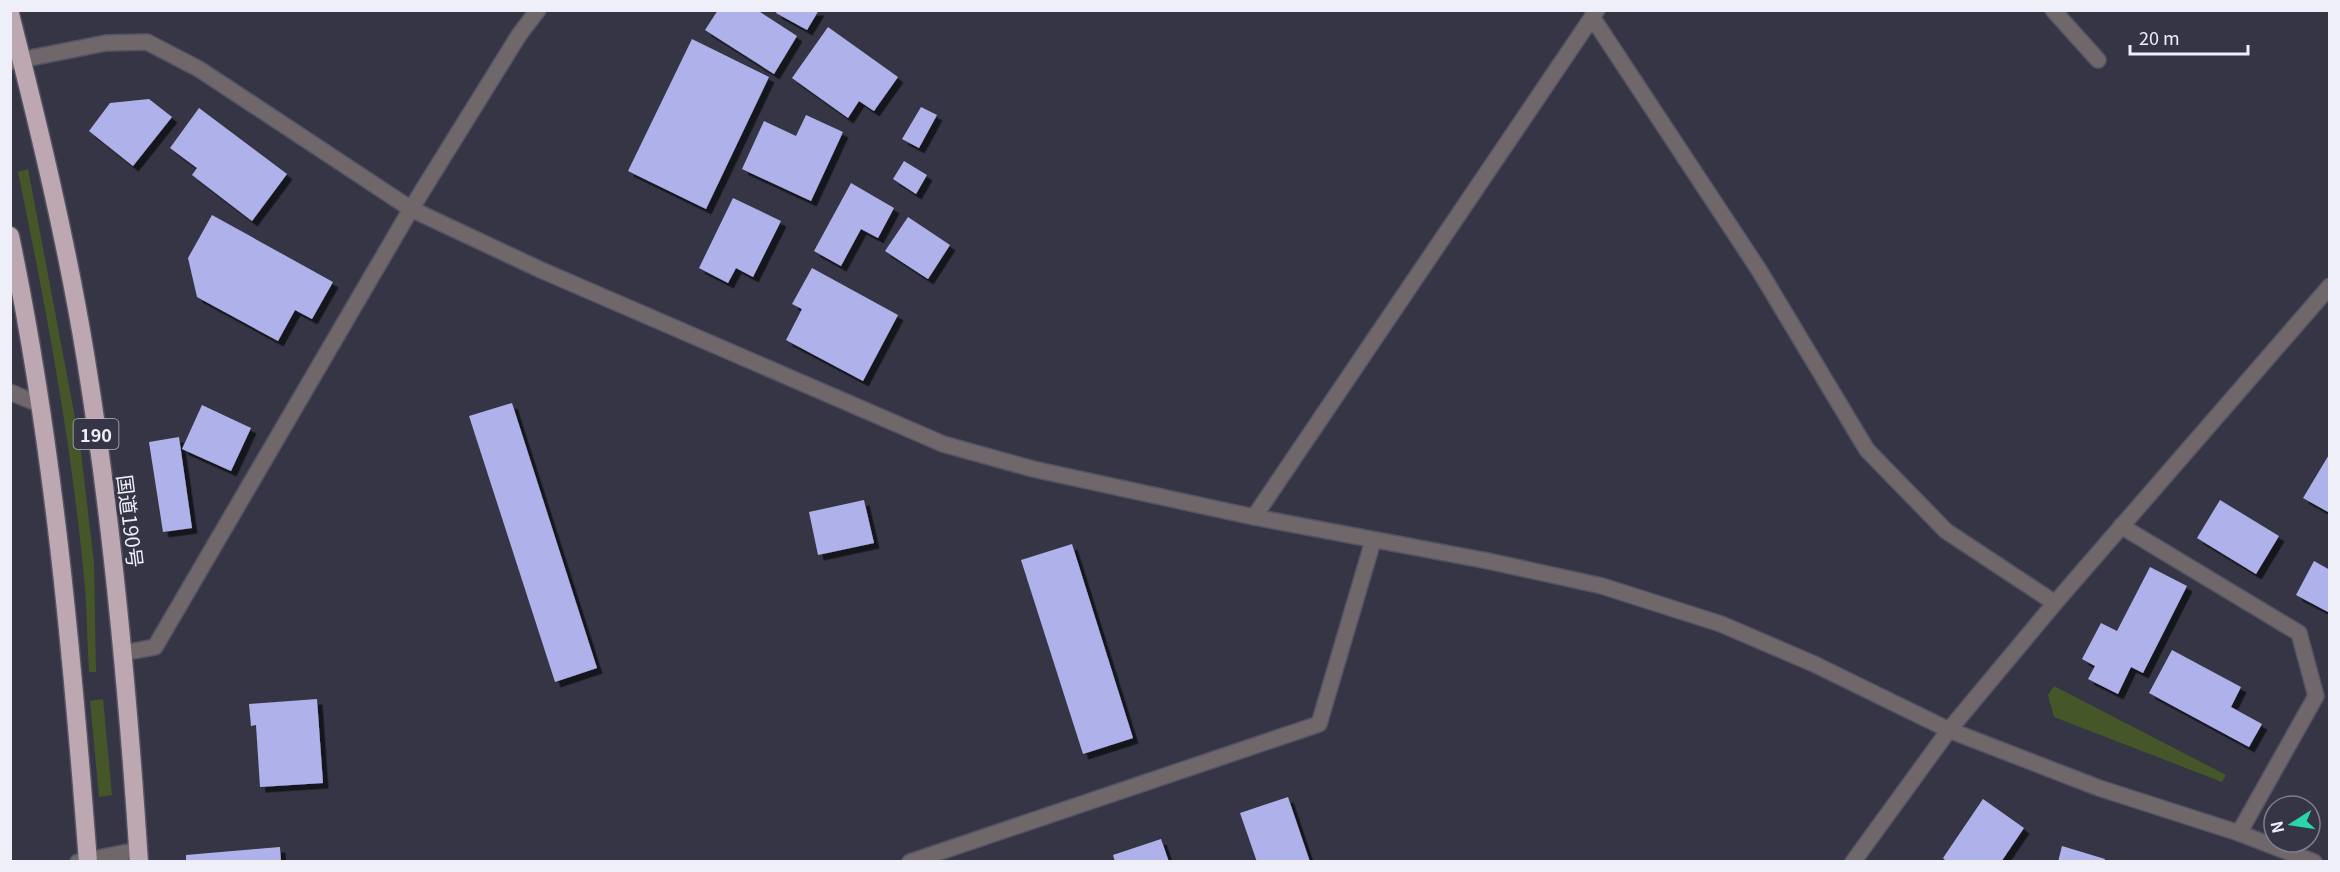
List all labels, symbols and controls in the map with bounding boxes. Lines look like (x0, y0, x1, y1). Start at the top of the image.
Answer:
scale bar (2130, 18, 2248, 56)
text: 20 m (2139, 24, 2180, 50)
road number: 190 (74, 419, 118, 449)
street label: 国道190号 (111, 473, 151, 569)
north arrow (2262, 794, 2322, 854)
text: N (2263, 819, 2289, 836)

